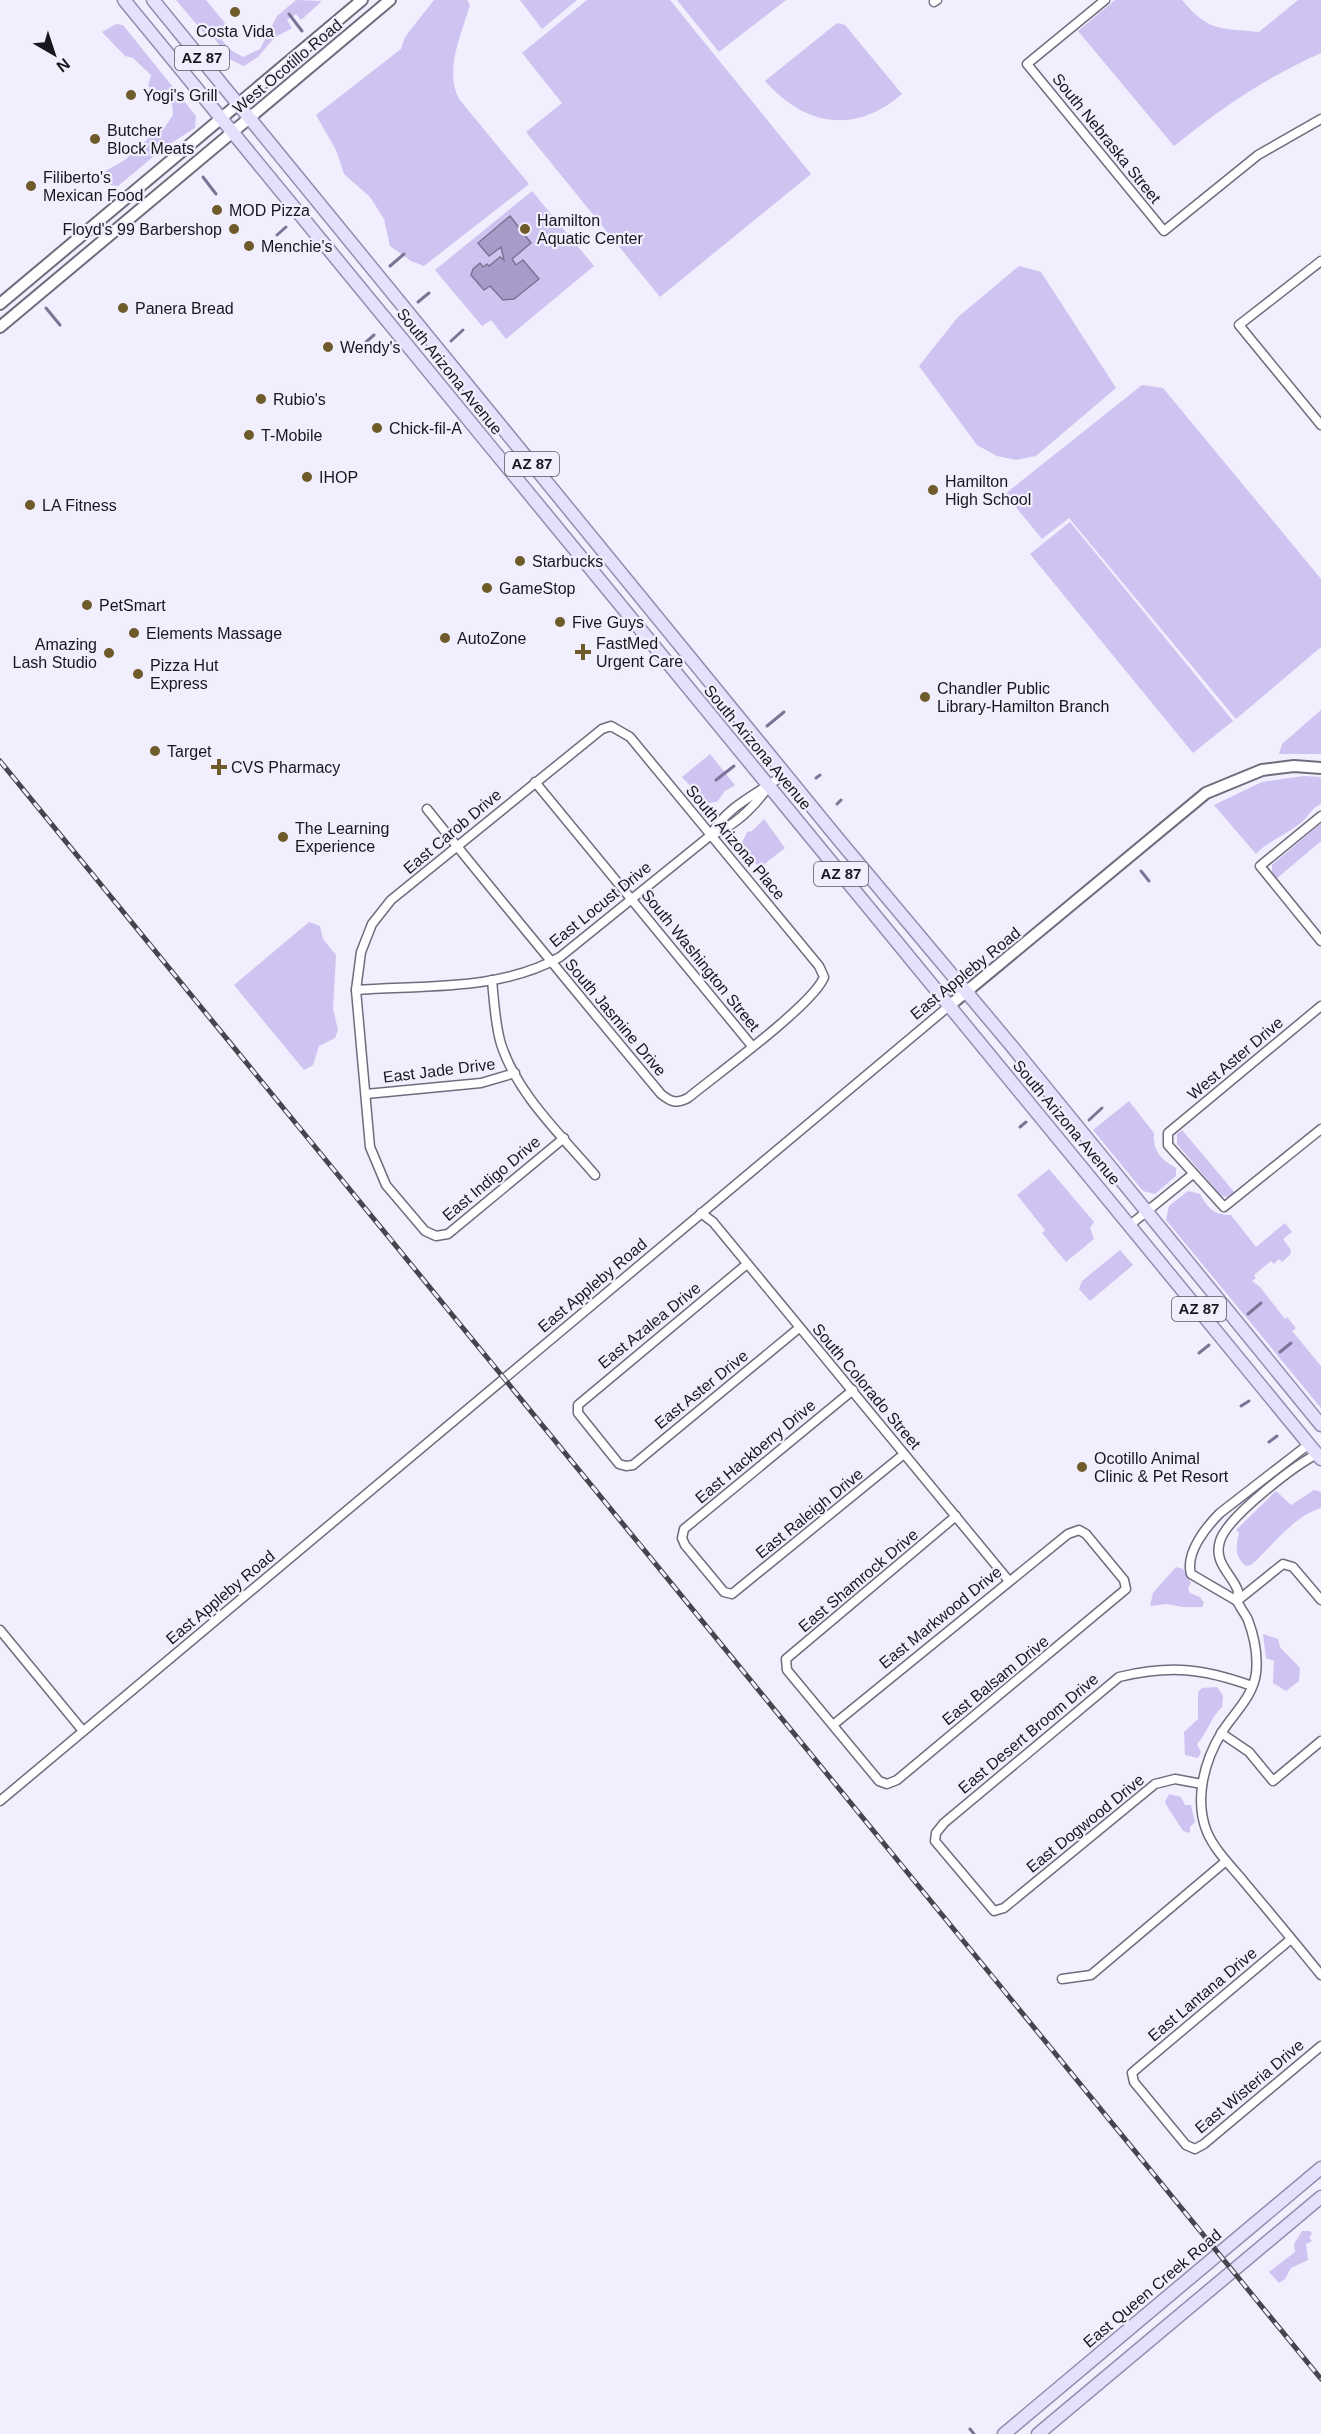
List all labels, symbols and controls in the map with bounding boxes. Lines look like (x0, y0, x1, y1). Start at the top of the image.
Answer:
marker: Costa Vida (228, 5, 242, 19)
street label: West Ocotillo Road (230, 16, 345, 117)
place label: Costa Vida (196, 23, 274, 40)
north arrow (24, 24, 84, 84)
road number: AZ 87 (175, 46, 229, 70)
text: N (53, 55, 73, 76)
street label: South Nebraska Street (1049, 70, 1164, 207)
place label: Yogi's Grill (143, 87, 218, 104)
marker: Yogi's Grill (124, 88, 138, 102)
place label: Butcher Block Meats (107, 122, 194, 157)
marker: Butcher Block Meats (88, 132, 102, 146)
place label: Filiberto's Mexican Food (43, 169, 144, 204)
marker: Filiberto's Mexican Food (24, 179, 38, 193)
place label: MOD Pizza (229, 202, 310, 219)
marker: MOD Pizza (210, 203, 224, 217)
place label: Hamilton Aquatic Center (537, 212, 644, 247)
place label: Floyd's 99 Barbershop (62, 221, 222, 238)
marker: Floyd's 99 Barbershop (227, 222, 241, 236)
marker: Hamilton Aquatic Center (518, 222, 532, 236)
place label: Menchie's (261, 238, 333, 255)
marker: Menchie's (242, 239, 256, 253)
place label: Panera Bread (135, 300, 234, 317)
marker: Panera Bread (116, 301, 130, 315)
street label: South Arizona Avenue (394, 305, 506, 438)
place label: Wendy's (340, 339, 401, 356)
marker: Wendy's (321, 340, 335, 354)
place label: Rubio's (273, 391, 326, 408)
marker: Rubio's (254, 392, 268, 406)
place label: Chick-fil-A (389, 420, 462, 437)
marker: Chick-fil-A (370, 421, 384, 435)
place label: T-Mobile (261, 427, 322, 444)
marker: T-Mobile (242, 428, 256, 442)
road number: AZ 87 (505, 452, 559, 476)
place label: IHOP (319, 469, 358, 486)
marker: IHOP (300, 470, 314, 484)
place label: Hamilton High School (945, 473, 1031, 508)
marker: Hamilton High School (926, 483, 940, 497)
place label: LA Fitness (42, 497, 117, 514)
marker: LA Fitness (23, 498, 37, 512)
place label: Starbucks (532, 553, 603, 570)
marker: Starbucks (513, 554, 527, 568)
place label: GameStop (499, 580, 576, 597)
marker: GameStop (480, 581, 494, 595)
place label: PetSmart (99, 597, 166, 614)
marker: PetSmart (80, 598, 94, 612)
place label: Five Guys (572, 614, 644, 631)
marker: Five Guys (553, 615, 567, 629)
place label: Elements Massage (146, 625, 282, 642)
marker: Elements Massage (127, 626, 141, 640)
place label: AutoZone (457, 630, 526, 647)
marker: AutoZone (438, 631, 452, 645)
place label: FastMed Urgent Care (596, 635, 683, 670)
place label: Amazing Lash Studio (12, 636, 97, 671)
marker: FastMed Urgent Care (574, 643, 592, 661)
marker: Amazing Lash Studio (102, 646, 116, 660)
place label: Pizza Hut Express (150, 657, 219, 692)
marker: Pizza Hut Express (131, 667, 145, 681)
place label: Chandler Public Library-Hamilton Branch (937, 680, 1110, 715)
street label: South Arizona Avenue (701, 682, 815, 813)
marker: Chandler Public Library-Hamilton Branch (918, 690, 932, 704)
place label: Target (167, 743, 212, 760)
marker: Target (148, 744, 162, 758)
place label: CVS Pharmacy (231, 759, 340, 776)
marker: CVS Pharmacy (212, 760, 226, 774)
street label: South Arizona Place (683, 782, 789, 903)
street label: East Carob Drive (400, 786, 505, 877)
place label: The Learning Experience (295, 820, 389, 855)
marker: The Learning Experience (276, 830, 290, 844)
street label: East Locust Drive (546, 858, 654, 950)
road number: AZ 87 (814, 862, 868, 886)
street label: South Washington Street (638, 886, 763, 1035)
street label: East Appleby Road (907, 924, 1024, 1023)
street label: South Jasmine Drive (562, 955, 670, 1079)
street label: West Aster Drive (1184, 1014, 1286, 1103)
street label: East Jade Drive (382, 1055, 496, 1086)
street label: South Arizona Avenue (1010, 1057, 1124, 1188)
street label: East Indigo Drive (439, 1133, 544, 1224)
street label: East Appleby Road (535, 1235, 650, 1336)
street label: East Azalea Drive (595, 1279, 704, 1372)
road number: AZ 87 (1172, 1297, 1226, 1321)
street label: South Colorado Street (809, 1320, 924, 1453)
street label: East Aster Drive (651, 1347, 751, 1432)
street label: East Hackberry Drive (692, 1396, 819, 1506)
place label: Ocotillo Animal Clinic & Pet Resort (1094, 1450, 1229, 1485)
marker: Ocotillo Animal Clinic & Pet Resort (1075, 1460, 1089, 1474)
street label: East Raleigh Drive (752, 1465, 866, 1562)
street label: East Shamrock Drive (795, 1526, 921, 1635)
street label: East Appleby Road (163, 1547, 278, 1648)
street label: East Markwood Drive (876, 1563, 1005, 1672)
street label: East Balsam Drive (939, 1632, 1052, 1728)
street label: East Desert Broom Drive (955, 1670, 1102, 1797)
street label: East Dogwood Drive (1023, 1771, 1147, 1876)
street label: East Lantana Drive (1145, 1944, 1260, 2045)
street label: East Wisteria Drive (1192, 2036, 1307, 2137)
street label: East Queen Creek Road (1080, 2226, 1225, 2351)

